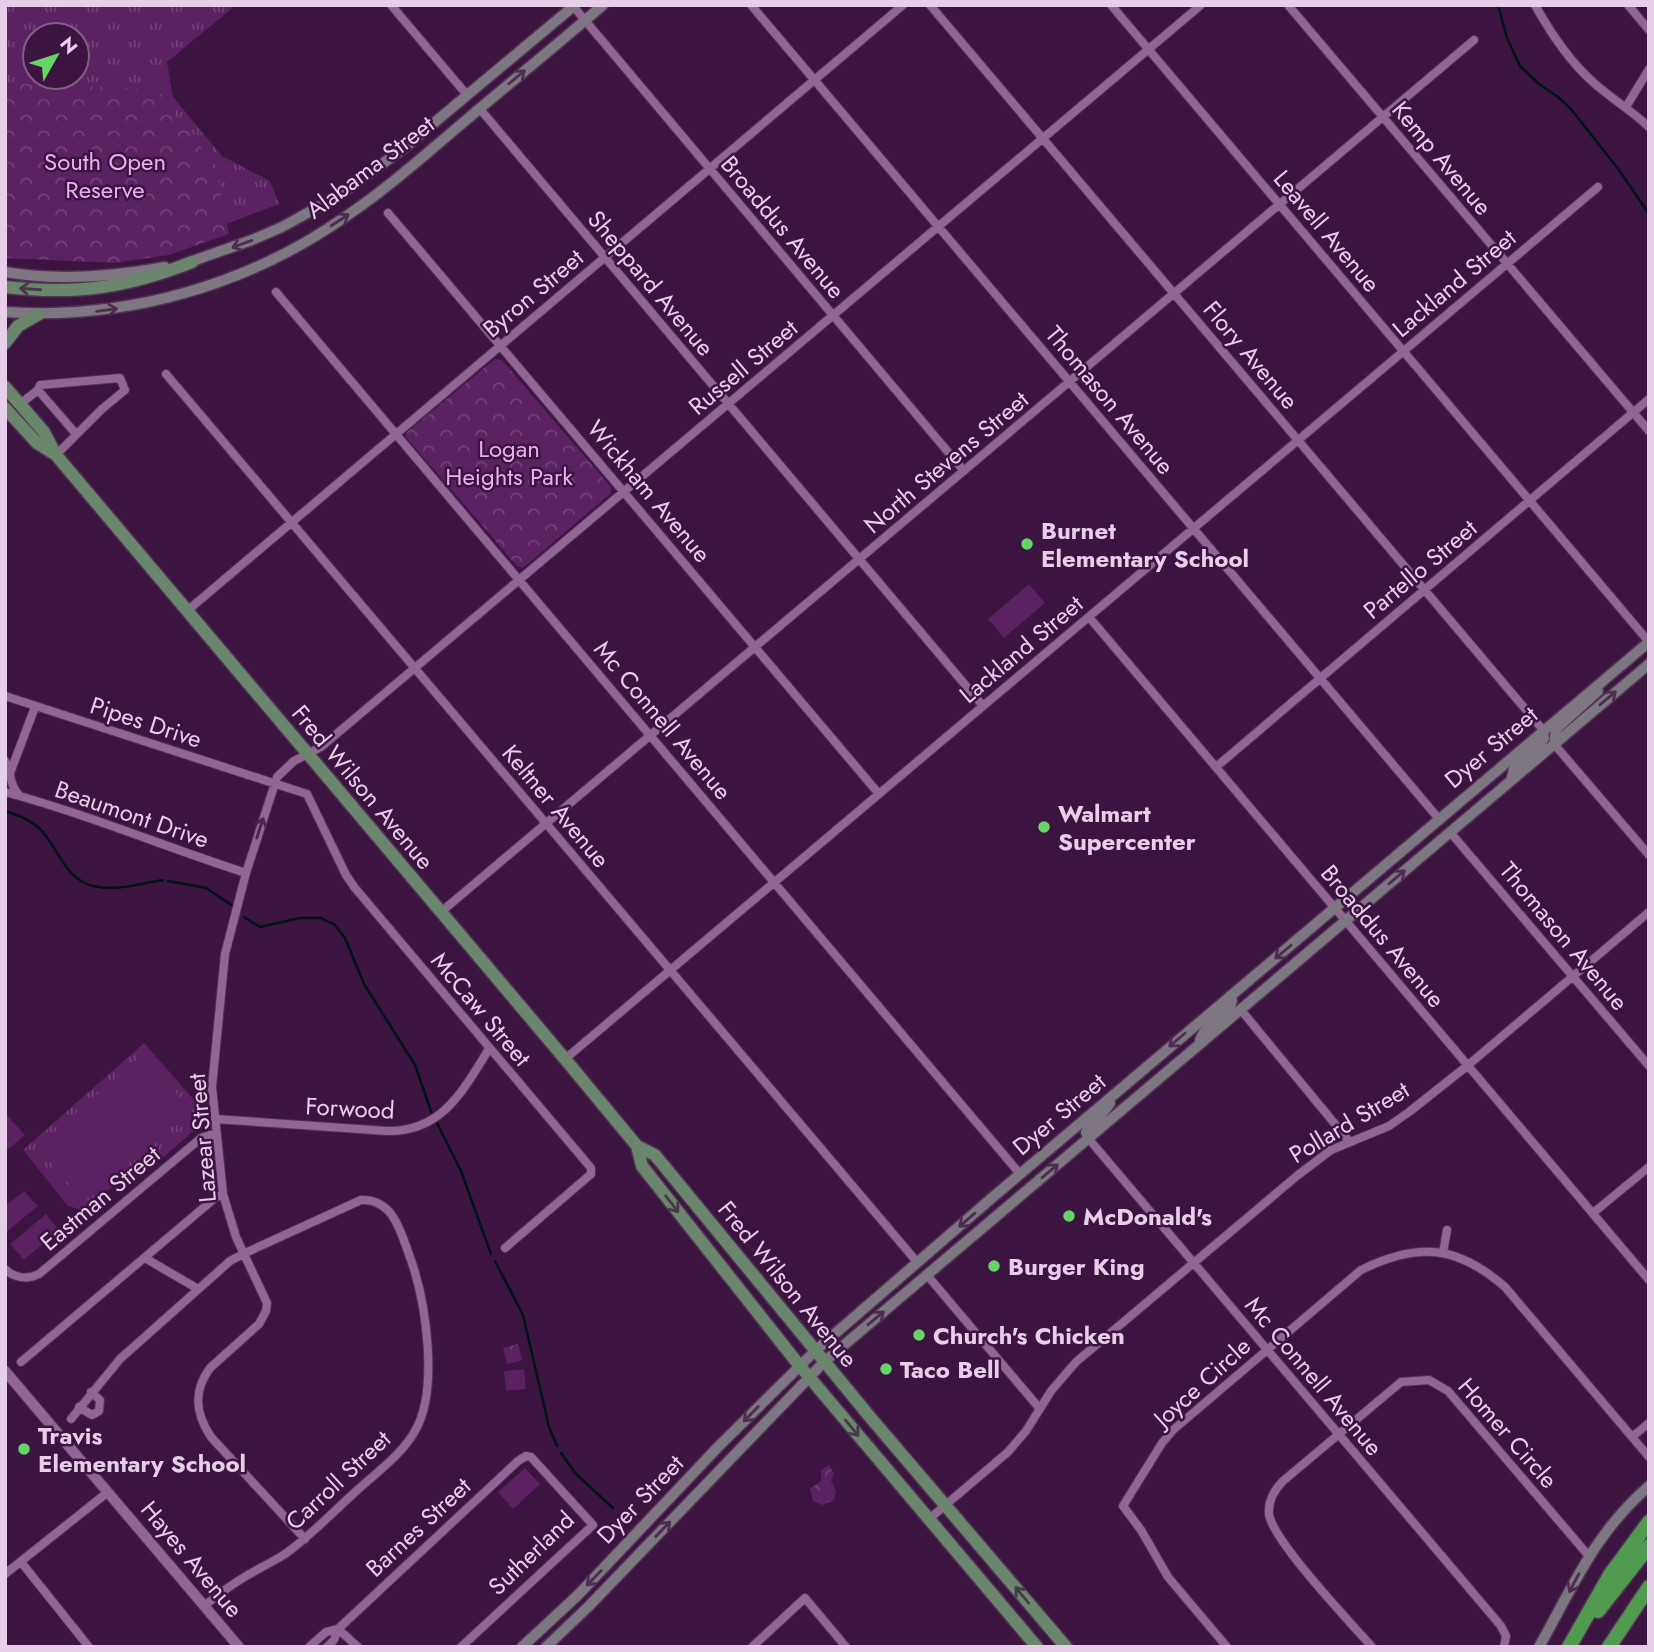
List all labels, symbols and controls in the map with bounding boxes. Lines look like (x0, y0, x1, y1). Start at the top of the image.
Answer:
north arrow (21, 21, 91, 91)
text: N (54, 31, 84, 60)
one-way arrow (508, 69, 526, 85)
street label: Kemp Avenue (1384, 93, 1500, 223)
street label: Alabama Street (298, 107, 442, 227)
park label: South Open Reserve (44, 144, 166, 207)
street label: Broaddus Avenue (713, 148, 853, 306)
street label: Leavell Avenue (1265, 162, 1389, 300)
street label: Sheppard Avenue (579, 202, 723, 364)
one-way arrow (330, 213, 350, 227)
street label: Lackland Street (1384, 221, 1524, 345)
one-way arrow (232, 238, 254, 251)
street label: Byron Street (475, 240, 591, 346)
one-way arrow (19, 282, 42, 295)
street label: Flory Avenue (1195, 293, 1307, 417)
one-way arrow (95, 303, 118, 316)
street label: Russell Street (681, 311, 805, 423)
street label: Thomason Avenue (1037, 318, 1183, 482)
street label: North Stevens Street (856, 382, 1036, 542)
street label: Wickham Avenue (579, 412, 719, 570)
park label: Logan Heights Park (445, 431, 573, 494)
street label: Partello Street (1356, 511, 1485, 627)
place label: Burnet Elementary School (1041, 513, 1249, 576)
marker: Burnet Elementary School (1019, 536, 1035, 552)
street label: Lackland Street (951, 587, 1091, 711)
street label: Mc Connell Avenue (586, 633, 740, 807)
street label: Pipes Drive (86, 687, 206, 757)
one-way arrow (1599, 690, 1617, 706)
street label: Fred Wilson Avenue (284, 697, 442, 877)
street label: Dyer Street (1437, 697, 1545, 796)
street label: Keltner Avenue (494, 737, 618, 875)
street label: Beaumont Drive (50, 771, 214, 857)
place label: Walmart Supercenter (1058, 796, 1196, 859)
one-way arrow (255, 817, 268, 839)
marker: Walmart Supercenter (1036, 819, 1052, 835)
street label: Thomason Avenue (1491, 854, 1637, 1018)
street label: Broaddus Avenue (1313, 857, 1453, 1015)
one-way arrow (1388, 869, 1406, 885)
street label: McCaw Street (423, 944, 539, 1074)
one-way arrow (1274, 945, 1292, 960)
one-way arrow (1169, 1032, 1187, 1048)
street label: Dyer Street (1005, 1064, 1113, 1163)
street label: Lazear Street (179, 1072, 225, 1204)
street label: Pollard Street (1282, 1072, 1416, 1172)
street label: Forwood (305, 1088, 395, 1128)
street label: Eastman Street (32, 1137, 168, 1259)
one-way arrow (1040, 1163, 1058, 1179)
street label: Fred Wilson Avenue (710, 1193, 866, 1375)
one-way arrow (664, 1194, 679, 1212)
place label: McDonald's (1083, 1199, 1212, 1234)
marker: McDonald's (1061, 1208, 1077, 1224)
one-way arrow (958, 1212, 976, 1228)
place label: Burger King (1008, 1249, 1145, 1284)
marker: Burger King (986, 1258, 1002, 1274)
street label: Mc Connell Avenue (1237, 1289, 1391, 1463)
one-way arrow (867, 1310, 885, 1326)
place label: Church's Chicken (933, 1318, 1125, 1353)
marker: Church's Chicken (911, 1327, 927, 1343)
street label: Joyce Circle (1144, 1329, 1258, 1437)
place label: Taco Bell (900, 1352, 1000, 1387)
marker: Taco Bell (878, 1361, 894, 1377)
street label: Homer Circle (1450, 1370, 1566, 1496)
one-way arrow (743, 1405, 760, 1422)
place label: Travis Elementary School (38, 1418, 246, 1481)
one-way arrow (844, 1419, 860, 1437)
street label: Carroll Street (278, 1422, 399, 1538)
marker: Travis Elementary School (16, 1441, 32, 1457)
street label: Dyer Street (589, 1446, 692, 1551)
street label: Barnes Street (358, 1469, 478, 1585)
street label: Hayes Avenue (133, 1493, 251, 1625)
street label: Sutherland (480, 1503, 582, 1603)
one-way arrow (654, 1521, 671, 1538)
one-way arrow (586, 1569, 603, 1586)
one-way arrow (1566, 1572, 1580, 1593)
one-way arrow (1014, 1586, 1030, 1604)

